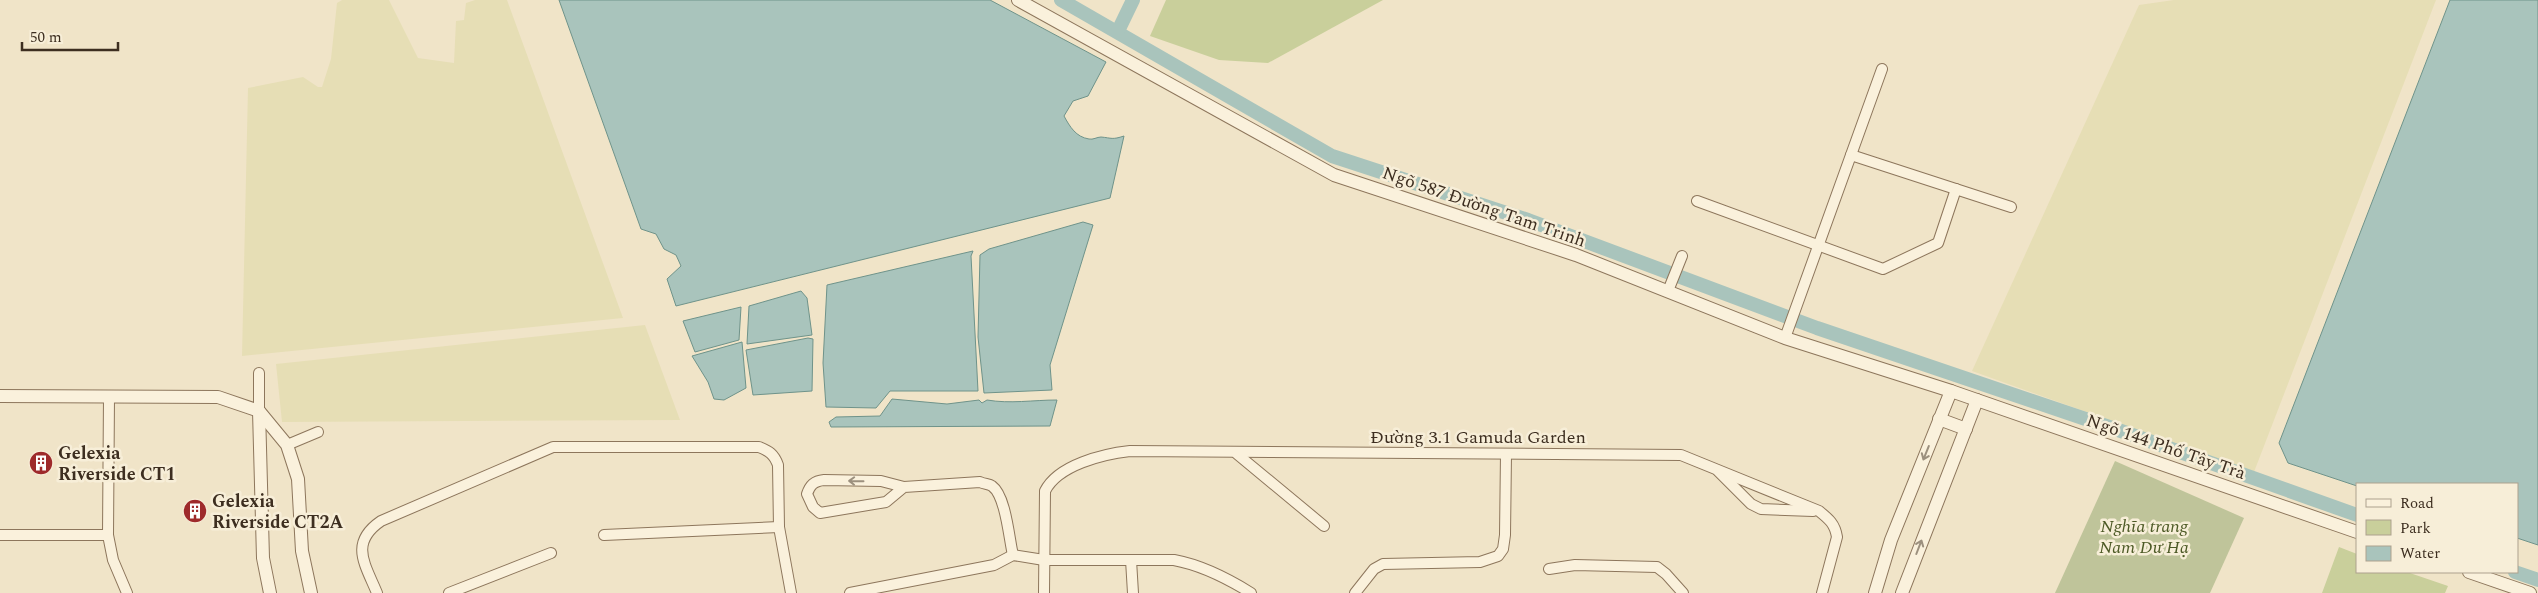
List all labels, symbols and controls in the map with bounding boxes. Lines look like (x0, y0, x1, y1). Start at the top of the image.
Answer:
scale bar (22, 20, 119, 52)
text: 50 m (30, 26, 62, 49)
street label: Ngõ 587 Đường Tam Trinh (1379, 159, 1589, 255)
street label: Ngõ 144 Phố Tây Trà (2083, 407, 2249, 487)
street label: Đường 3.1 Gamuda Garden (1370, 424, 1586, 451)
place label: Gelexia Riverside CT1 (58, 440, 176, 488)
one-way arrow (1921, 445, 1930, 460)
building icon: Gelexia Riverside CT1 (28, 450, 54, 476)
one-way arrow (849, 476, 865, 485)
legend (2356, 483, 2518, 573)
place label: Gelexia Riverside CT2A (212, 488, 343, 536)
text: Road (2400, 492, 2434, 515)
building icon: Gelexia Riverside CT2A (182, 498, 208, 524)
park label: Nghĩa trang Nam Dư Hạ (2099, 513, 2189, 561)
text: Park (2400, 517, 2431, 540)
one-way arrow (1916, 540, 1925, 555)
text: Water (2400, 542, 2440, 565)

